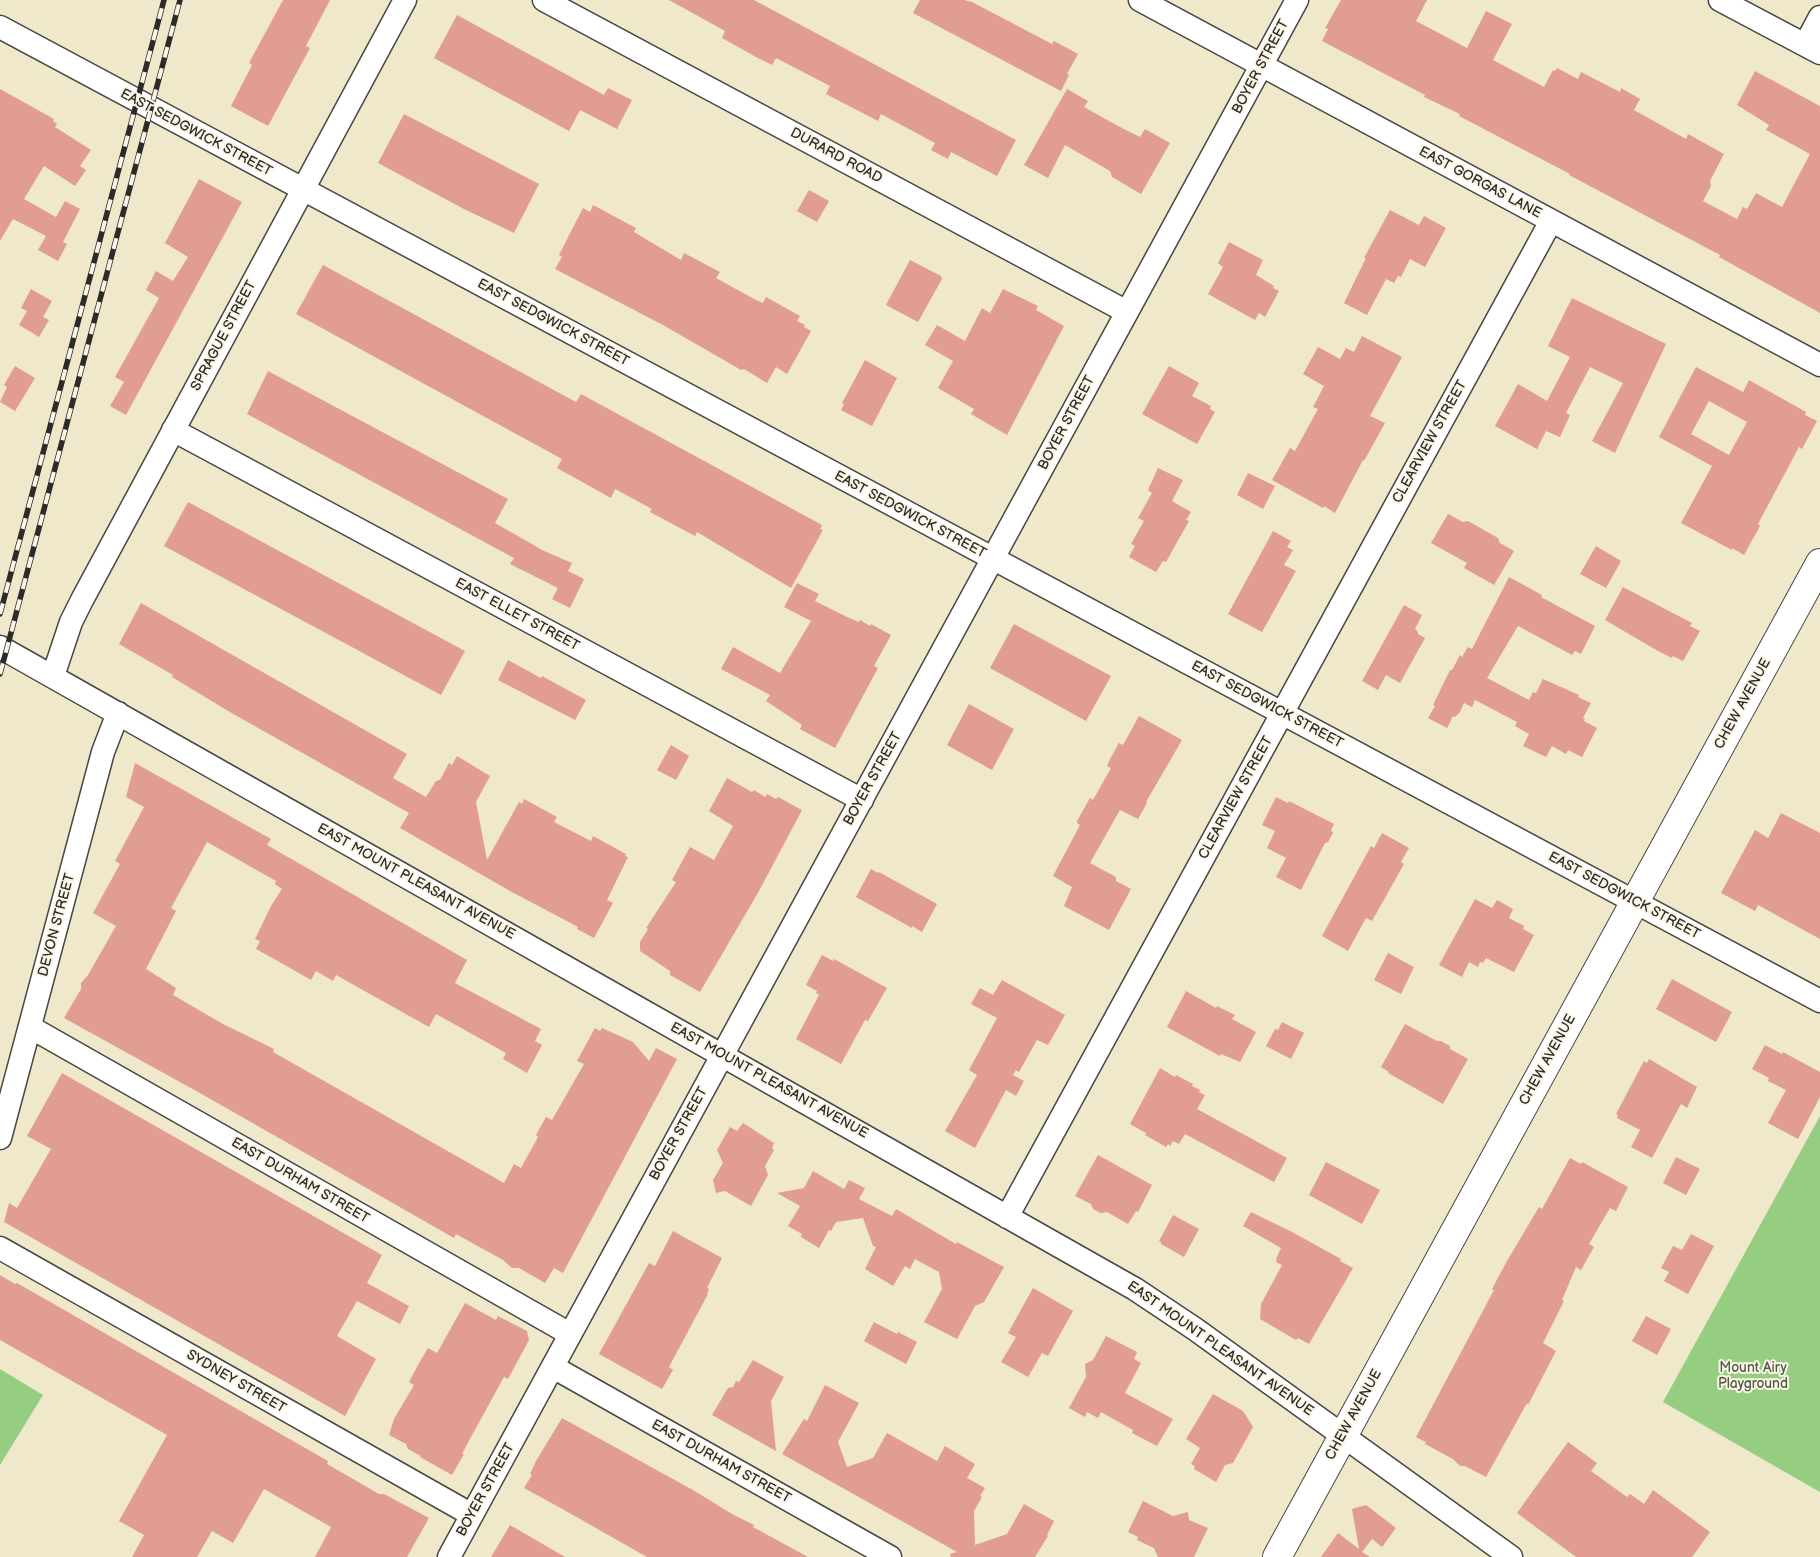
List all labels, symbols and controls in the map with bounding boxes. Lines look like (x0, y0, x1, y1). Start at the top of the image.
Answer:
street label: BOYER STREET (1229, 17, 1293, 117)
street label: EAST SEDGWICK STREET (117, 86, 275, 180)
street label: DURARD ROAD (787, 125, 885, 187)
street label: EAST GORGAS LANE (1416, 143, 1544, 223)
street label: EAST SEDGWICK STREET (474, 276, 632, 370)
street label: SPRAGUE STREET (188, 278, 260, 394)
street label: BOYER STREET (1035, 373, 1099, 473)
street label: CLEARVIEW STREET (1389, 378, 1471, 506)
street label: EAST SEDGWICK STREET (831, 468, 989, 562)
street label: EAST ELLET STREET (452, 575, 582, 655)
street label: CHEW AVENUE (1711, 656, 1775, 752)
street label: EAST SEDGWICK STREET (1188, 658, 1346, 752)
street label: BOYER STREET (840, 729, 906, 829)
street label: CLEARVIEW STREET (1195, 734, 1277, 862)
street label: EAST MOUNT PLEASANT AVENUE (314, 820, 518, 944)
street label: EAST SEDGWICK STREET (1545, 849, 1703, 943)
street label: DEVON STREET (35, 872, 79, 978)
street label: CHEW AVENUE (1516, 1012, 1580, 1108)
street label: EAST MOUNT PLEASANT AVENUE (667, 1019, 871, 1143)
street label: BOYER STREET (646, 1084, 712, 1184)
street label: EAST DURHAM STREET (228, 1135, 372, 1227)
street label: EAST MOUNT PLEASANT AVENUE (1124, 1278, 1316, 1420)
street label: SYDNEY STREET (183, 1347, 289, 1417)
park label: Mount Airy Playground (1718, 1360, 1788, 1392)
street label: CHEW AVENUE (1322, 1367, 1386, 1463)
street label: EAST DURHAM STREET (648, 1417, 794, 1507)
street label: BOYER STREET (453, 1440, 519, 1540)

